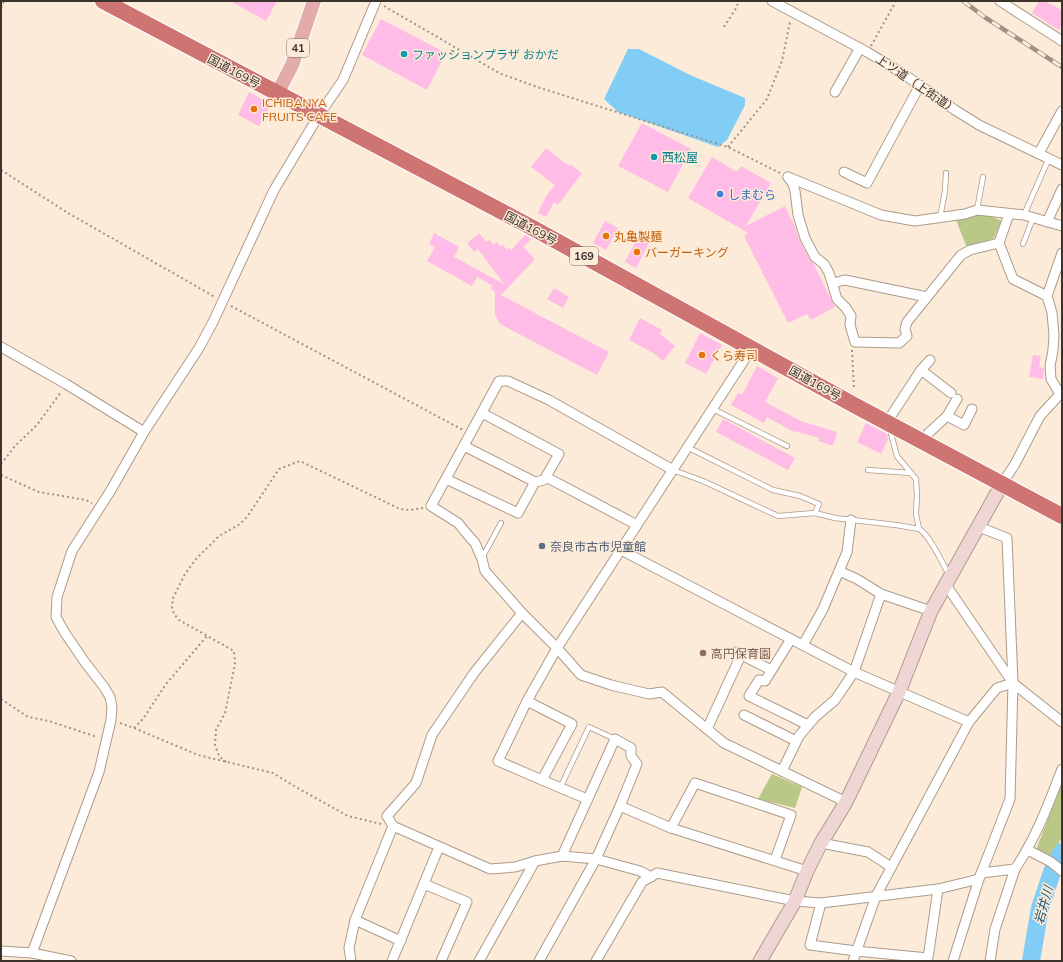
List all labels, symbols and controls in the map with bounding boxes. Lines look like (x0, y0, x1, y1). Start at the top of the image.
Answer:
road number: 41 (287, 39, 309, 57)
place label: ファッションプラザ おかだ (412, 47, 559, 62)
marker: ファッションプラザ おかだ (399, 49, 409, 59)
street label: 国道169号 (205, 51, 263, 91)
street label: 上ツ道（上街道） (873, 51, 961, 117)
place label: ICHIBANYA FRUITS CAFE (262, 95, 337, 124)
marker: ICHIBANYA FRUITS CAFE (249, 104, 259, 114)
place label: 西松屋 (662, 150, 698, 165)
marker: 西松屋 (649, 152, 659, 162)
place label: しまむら (728, 187, 776, 202)
marker: しまむら (715, 189, 725, 199)
street label: 国道169号 (502, 208, 560, 248)
place label: 丸亀製麺 (614, 229, 662, 244)
marker: 丸亀製麺 (601, 231, 611, 241)
place label: バーガーキング (645, 245, 729, 260)
road number: 169 (570, 247, 598, 265)
marker: バーガーキング (632, 247, 642, 257)
place label: くら寿司 (710, 348, 758, 363)
marker: くら寿司 (697, 350, 707, 360)
street label: 国道169号 (786, 362, 844, 404)
place label: 奈良市古市児童館 (550, 539, 646, 554)
marker: 奈良市古市児童館 (537, 541, 547, 551)
place label: 高円保育園 (711, 646, 771, 661)
marker: 高円保育園 (698, 648, 708, 658)
water label: 岩井川 (1030, 882, 1057, 926)

